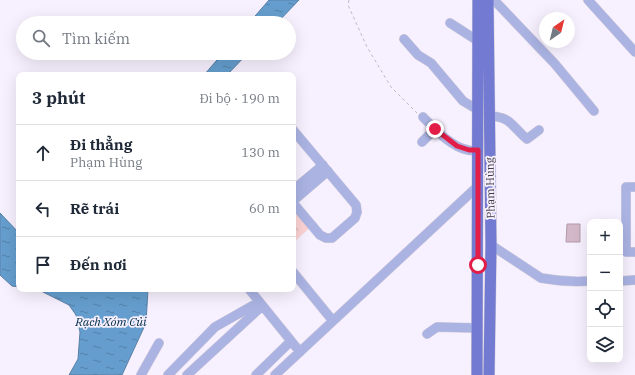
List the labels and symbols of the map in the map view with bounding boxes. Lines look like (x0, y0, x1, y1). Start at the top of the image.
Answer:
north arrow (539, 12, 575, 48)
route end (426, 120, 444, 138)
street label: Phạm Hùng (482, 157, 498, 219)
route start (469, 256, 487, 274)
water label: Rạch Xóm Củi (74, 314, 147, 329)

